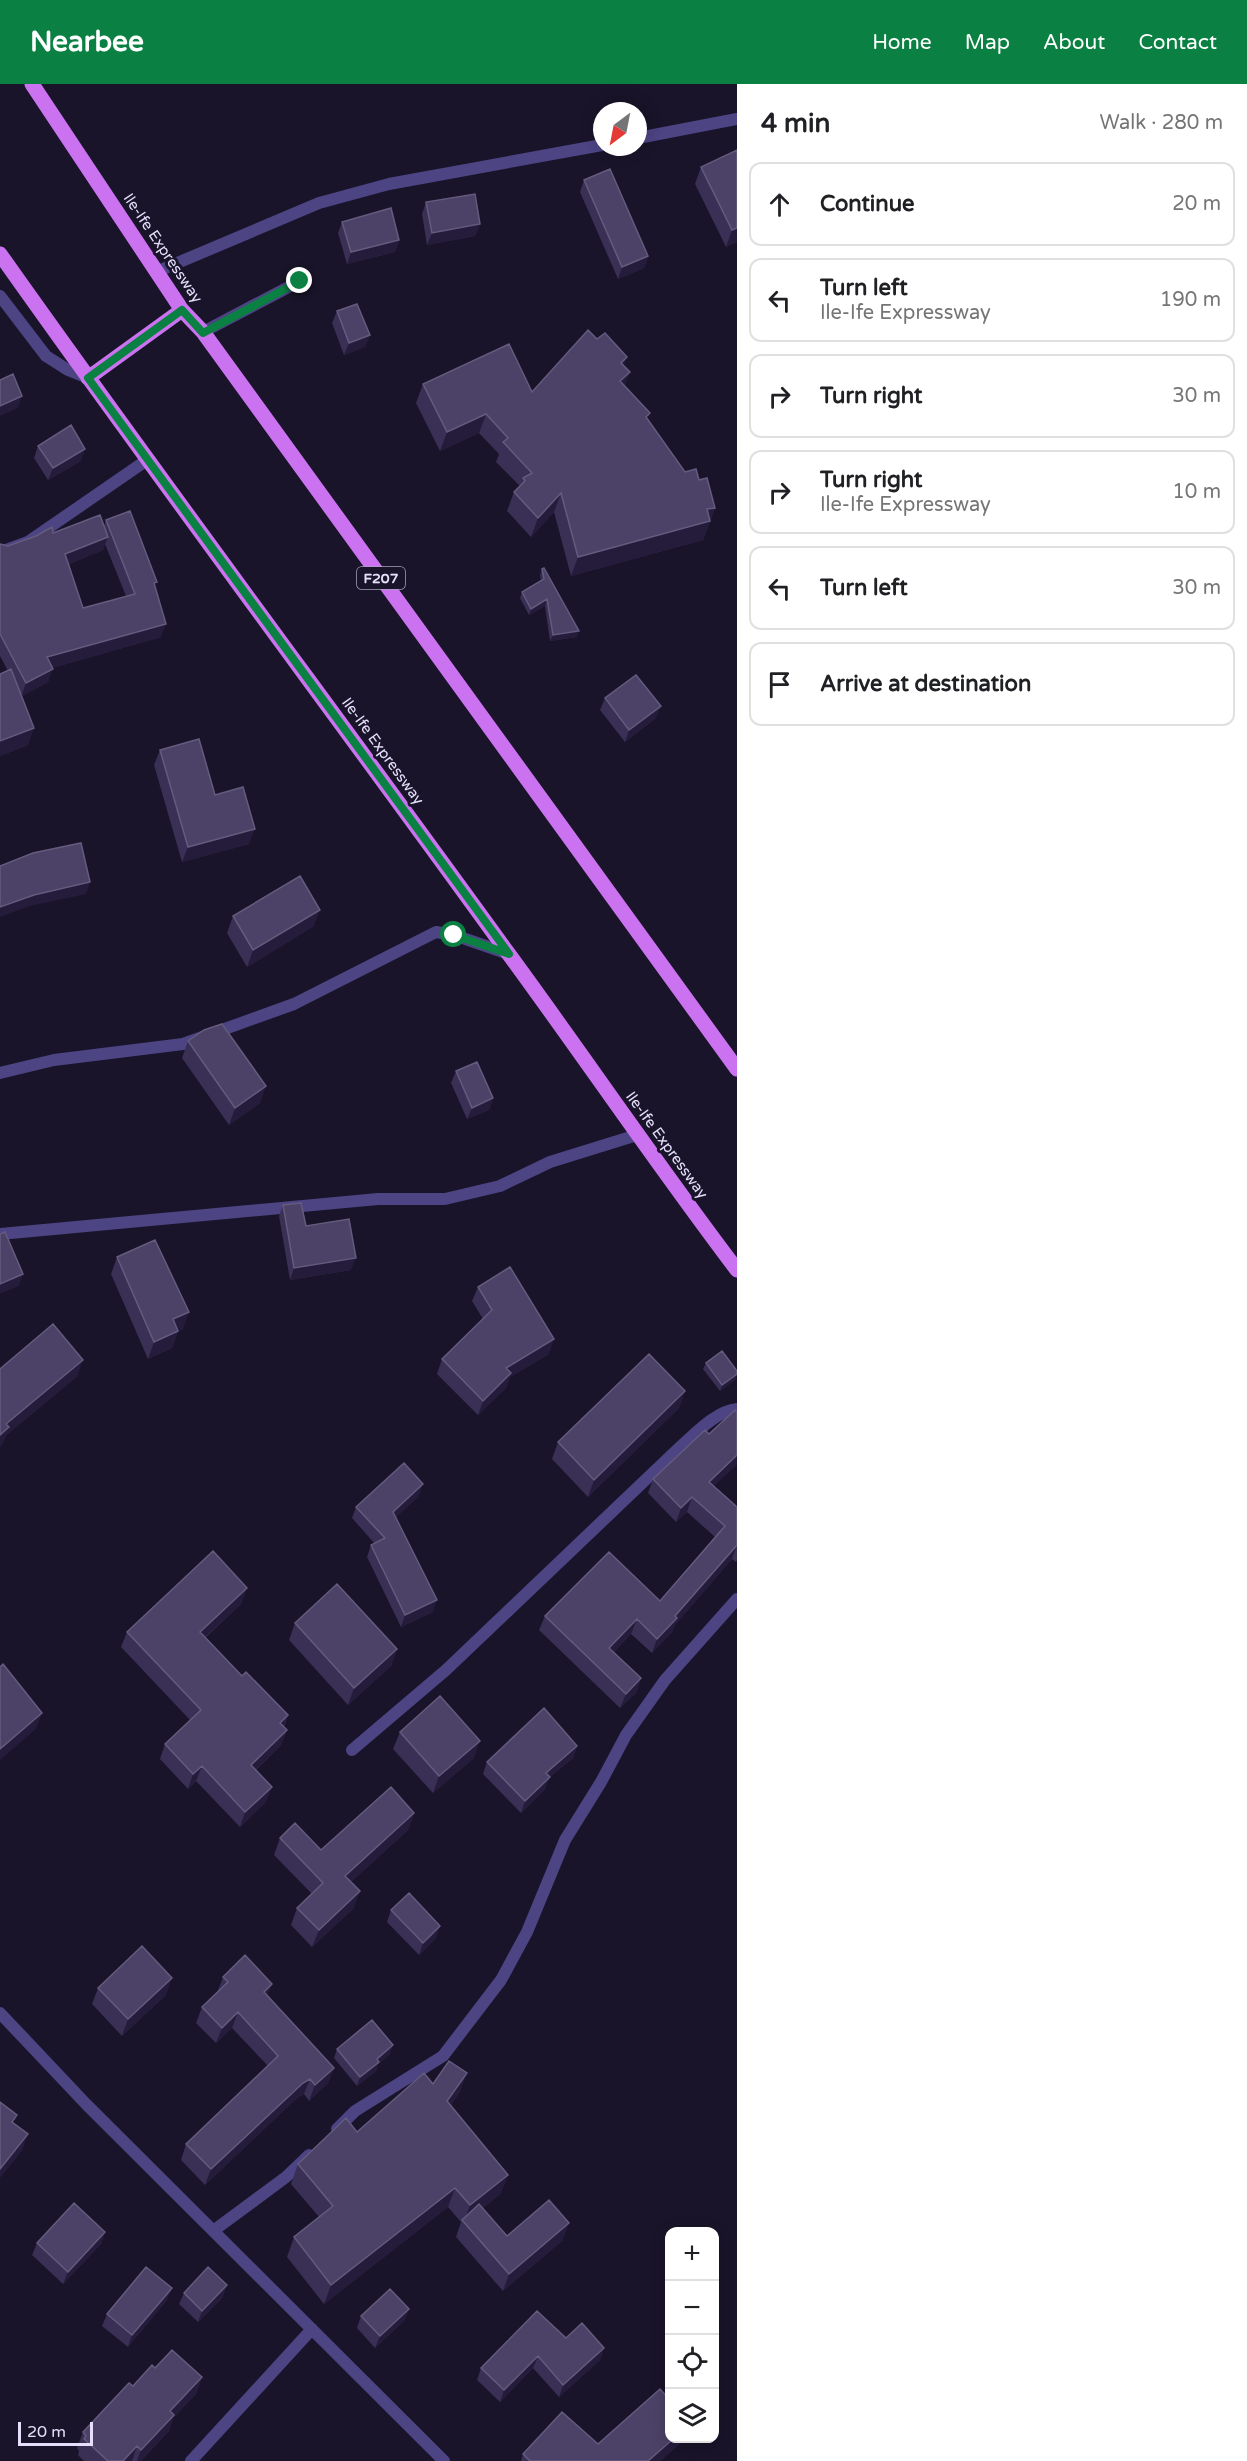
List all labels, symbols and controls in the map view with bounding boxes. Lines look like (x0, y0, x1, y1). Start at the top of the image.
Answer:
text: Nearbee (30, 25, 144, 59)
text: Home (872, 30, 932, 55)
text: Map (965, 30, 1010, 55)
text: About (1043, 30, 1105, 55)
text: Contact (1138, 30, 1217, 55)
north arrow (593, 102, 647, 156)
text: 4 min (761, 108, 830, 139)
text: Walk · 280 m (1100, 111, 1223, 135)
icon: ahead (763, 188, 796, 221)
street label: Ile-Ife Expressway (120, 190, 206, 306)
text: Continue (820, 191, 915, 217)
text: 20 m (1172, 192, 1221, 216)
route end (286, 267, 312, 293)
text: Turn left (820, 275, 908, 301)
icon: left (763, 284, 796, 317)
text: 190 m (1160, 288, 1221, 312)
text: Ile-Ife Expressway (820, 301, 991, 325)
icon: right (763, 380, 796, 413)
text: Turn right (820, 383, 922, 409)
text: 30 m (1172, 384, 1221, 408)
text: Turn right (820, 467, 922, 493)
icon: right (763, 476, 796, 509)
text: 10 m (1172, 480, 1221, 504)
text: Ile-Ife Expressway (820, 493, 991, 517)
road number: F207 (357, 567, 405, 589)
icon: left (763, 572, 796, 605)
text: Turn left (820, 575, 908, 601)
text: 30 m (1172, 576, 1221, 600)
icon: arrive (763, 668, 796, 701)
text: Arrive at destination (820, 671, 1031, 697)
street label: Ile-Ife Expressway (338, 694, 428, 808)
route start (440, 921, 466, 947)
street label: Ile-Ife Expressway (622, 1088, 712, 1202)
map controls (665, 2227, 719, 2443)
button: + (665, 2227, 719, 2281)
button: − (665, 2281, 719, 2335)
button: locate (665, 2335, 719, 2389)
button: layers (665, 2389, 719, 2443)
scale bar (18, 2419, 93, 2446)
text: 20 m (27, 2422, 66, 2442)

